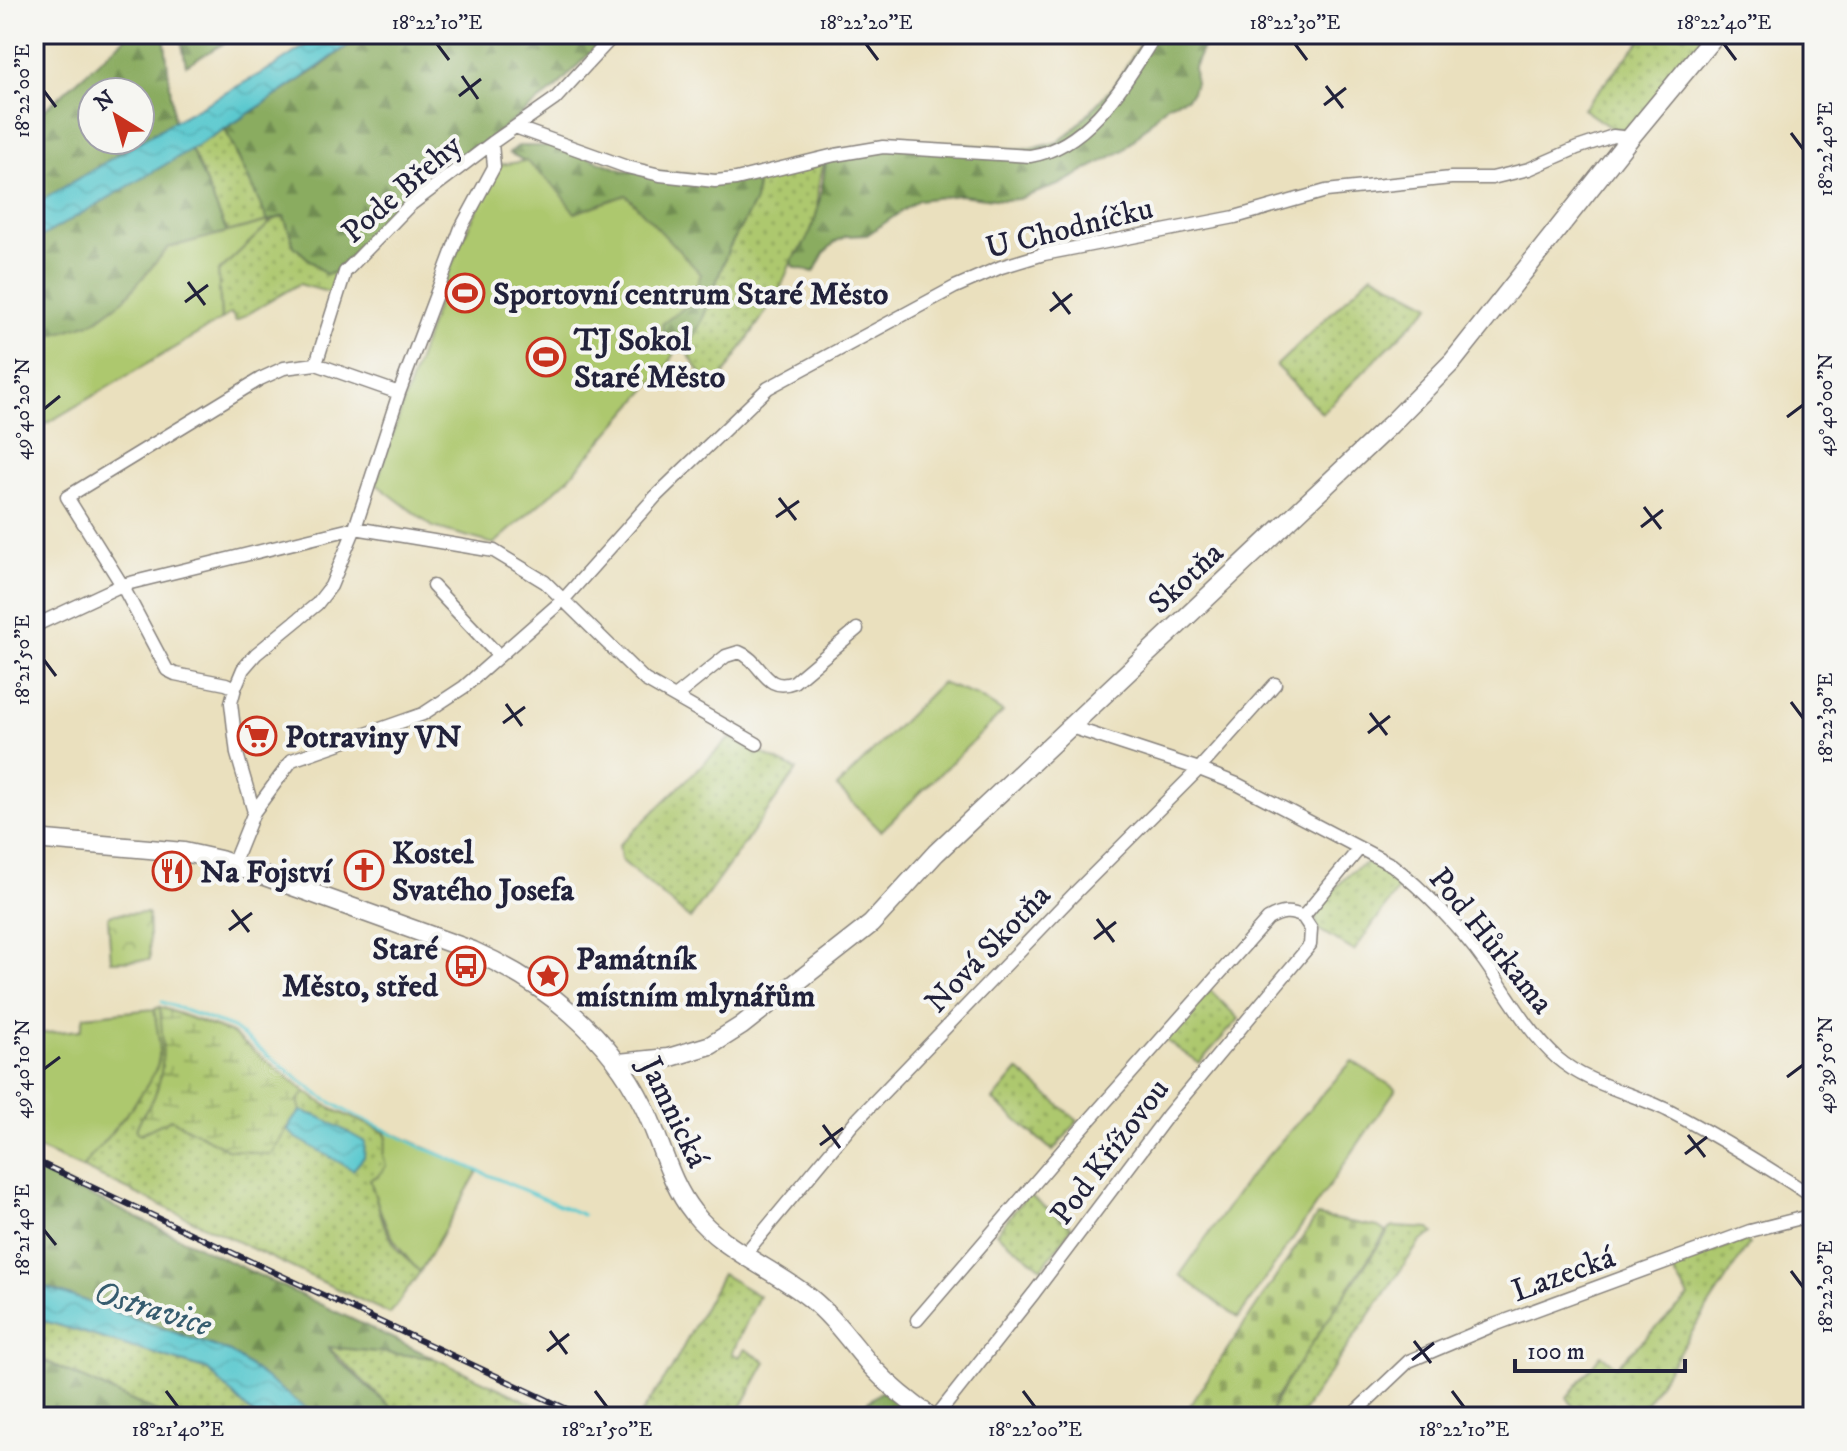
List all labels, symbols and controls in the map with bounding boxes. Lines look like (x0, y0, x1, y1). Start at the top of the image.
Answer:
text: 18°22'10"E (392, 11, 482, 36)
text: 18°22'20"E (819, 11, 913, 36)
text: 18°22'30"E (1250, 11, 1340, 36)
text: 18°22'40"E (1677, 11, 1771, 36)
text: 18°22'00"E (11, 44, 36, 138)
north arrow (76, 76, 156, 156)
text: N (90, 85, 120, 117)
text: 18°22'40"E (1814, 102, 1839, 196)
street label: Pode Břehy (334, 126, 471, 253)
street label: U Chodníčku (982, 189, 1157, 269)
sports icon: Sportovní centrum Staré Město (444, 272, 486, 314)
place label: Sportovní centrum Staré Město (493, 275, 888, 315)
place label: TJ Sokol Staré Město (573, 321, 725, 398)
sports icon: TJ Sokol Staré Město (525, 336, 567, 378)
text: 49°40'00"N (1814, 353, 1839, 457)
text: 49°40'20"N (11, 358, 36, 460)
street label: Skotňa (1140, 533, 1233, 623)
text: 18°21'50"E (11, 615, 36, 705)
text: 18°22'30"E (1814, 673, 1839, 763)
supermarket icon: Potraviny VN (236, 715, 278, 757)
place label: Potraviny VN (285, 718, 462, 758)
place label: Kostel Svatého Josefa (392, 834, 575, 911)
church icon: Kostel Svatého Josefa (343, 849, 385, 891)
restaurant icon: Na Fojství (151, 850, 193, 892)
place label: Na Fojství (200, 853, 334, 893)
street label: Pod Hůrkama (1419, 860, 1562, 1023)
street label: Nová Skotňa (917, 876, 1060, 1022)
place label: Staré Město, střed (282, 930, 439, 1007)
place label: Památník místním mlynářům (576, 940, 815, 1017)
bus stop icon: Staré Město, střed (445, 945, 487, 987)
place icon: Památník místním mlynářům (527, 955, 569, 997)
text: 49°39'50"N (1814, 1016, 1839, 1114)
text: 49°40'10"N (11, 1019, 36, 1119)
street label: Jamnická (628, 1048, 717, 1175)
street label: Pod Křížovou (1042, 1071, 1179, 1233)
text: 18°21'40"E (11, 1184, 36, 1276)
street label: Lazecká (1507, 1238, 1621, 1312)
text: 18°22'20"E (1814, 1240, 1839, 1334)
water label: Ostravice (89, 1271, 217, 1347)
scale bar (1515, 1323, 1685, 1373)
text: 100 m (1527, 1337, 1585, 1367)
text: 18°21'40"E (132, 1418, 224, 1443)
text: 18°21'50"E (562, 1418, 652, 1443)
text: 18°22'00"E (988, 1418, 1082, 1443)
text: 18°22'10"E (1419, 1418, 1509, 1443)

